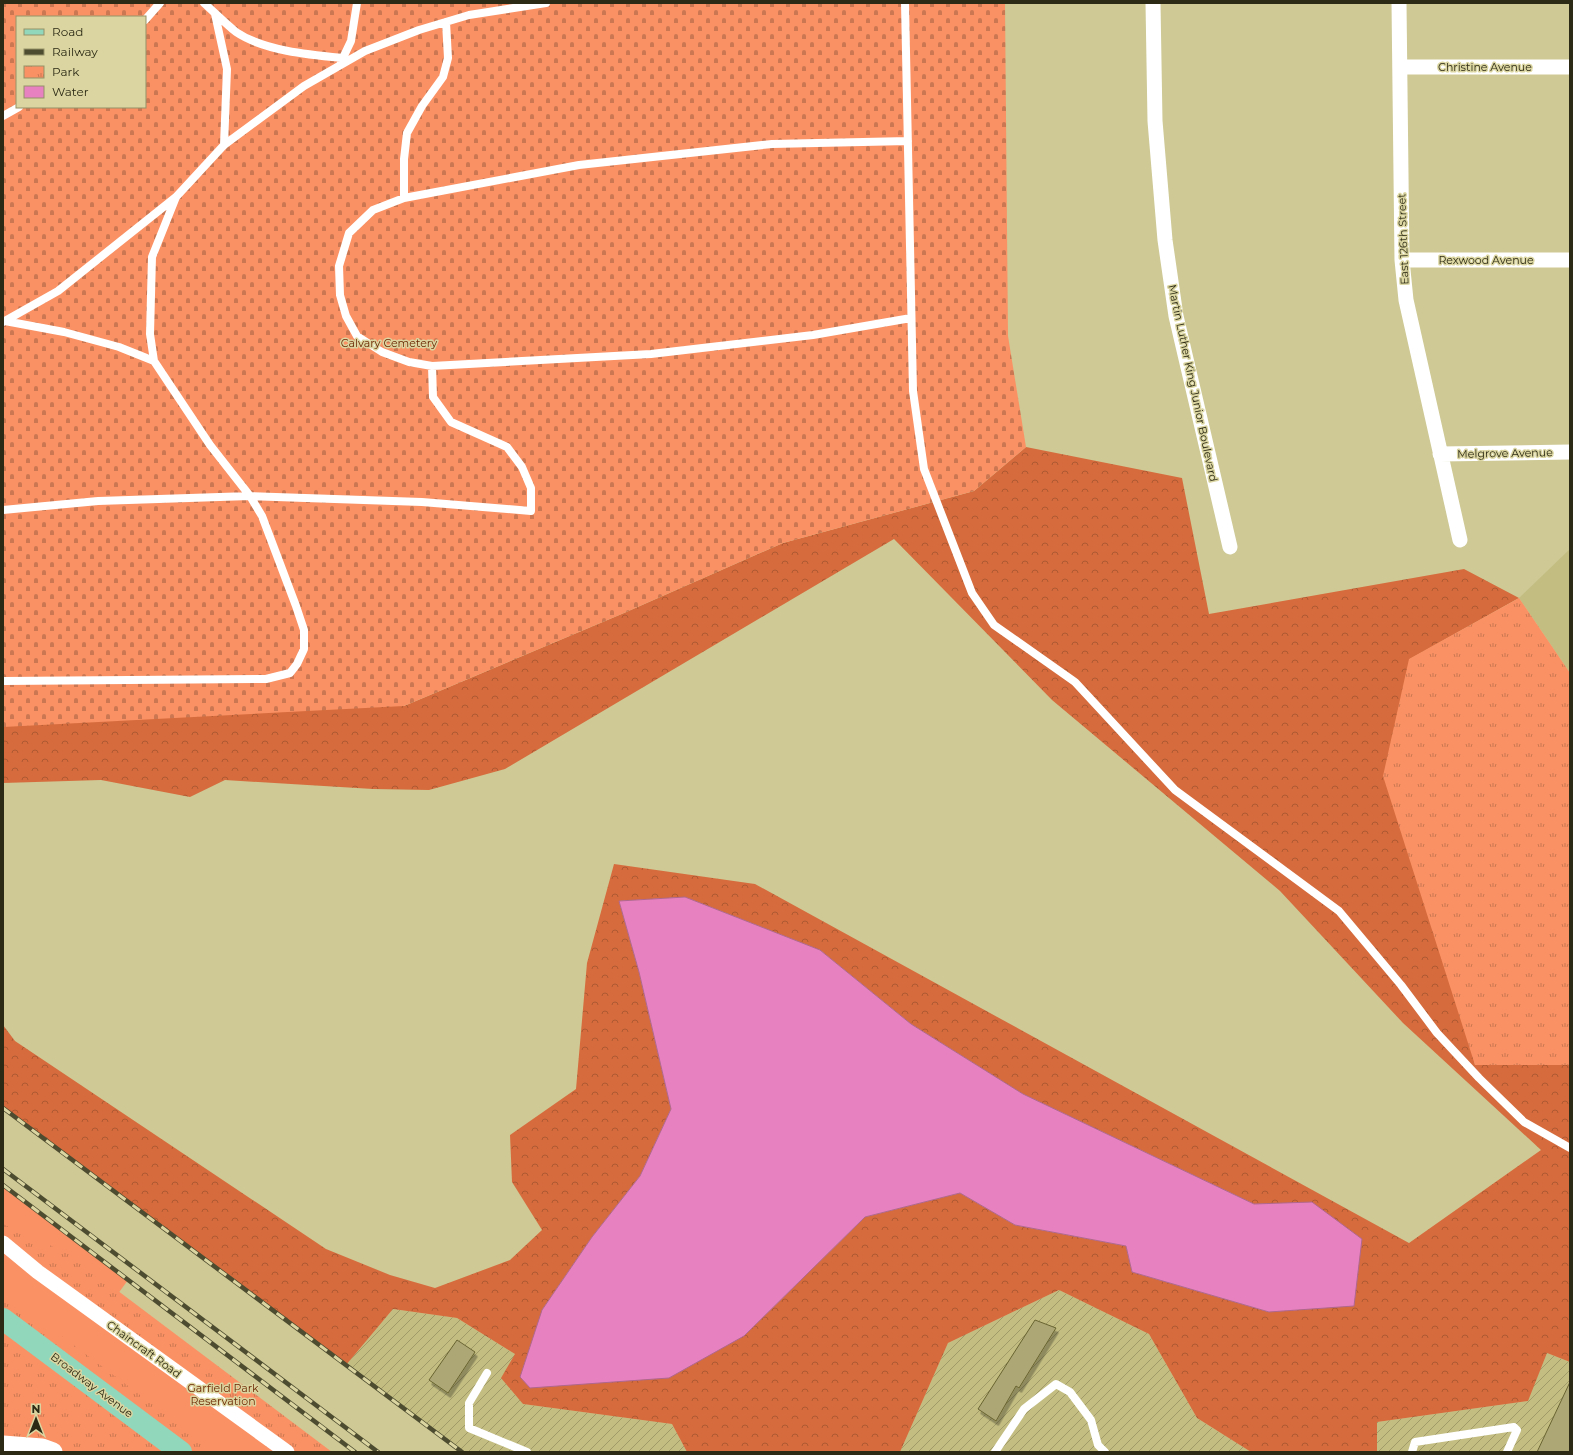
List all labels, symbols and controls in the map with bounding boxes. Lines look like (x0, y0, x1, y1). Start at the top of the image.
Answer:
legend (16, 16, 146, 108)
text: Road (52, 24, 83, 39)
text: Railway (52, 44, 98, 59)
street label: Christine Avenue (1438, 60, 1532, 74)
text: Park (52, 64, 80, 79)
text: Water (52, 84, 89, 99)
street label: East 126th Street (1394, 193, 1412, 285)
street label: Rexwood Avenue (1438, 253, 1534, 267)
street label: Martin Luther King Junior Boulevard (1165, 283, 1221, 483)
park label: Calvary Cemetery (341, 336, 437, 350)
street label: Melgrove Avenue (1457, 445, 1553, 461)
street label: Chaincraft Road (104, 1317, 184, 1381)
street label: Broadway Avenue (48, 1349, 136, 1421)
park label: Garfield Park Reservation (187, 1381, 259, 1408)
north arrow (16, 1399, 56, 1439)
text: N (32, 1402, 40, 1416)

